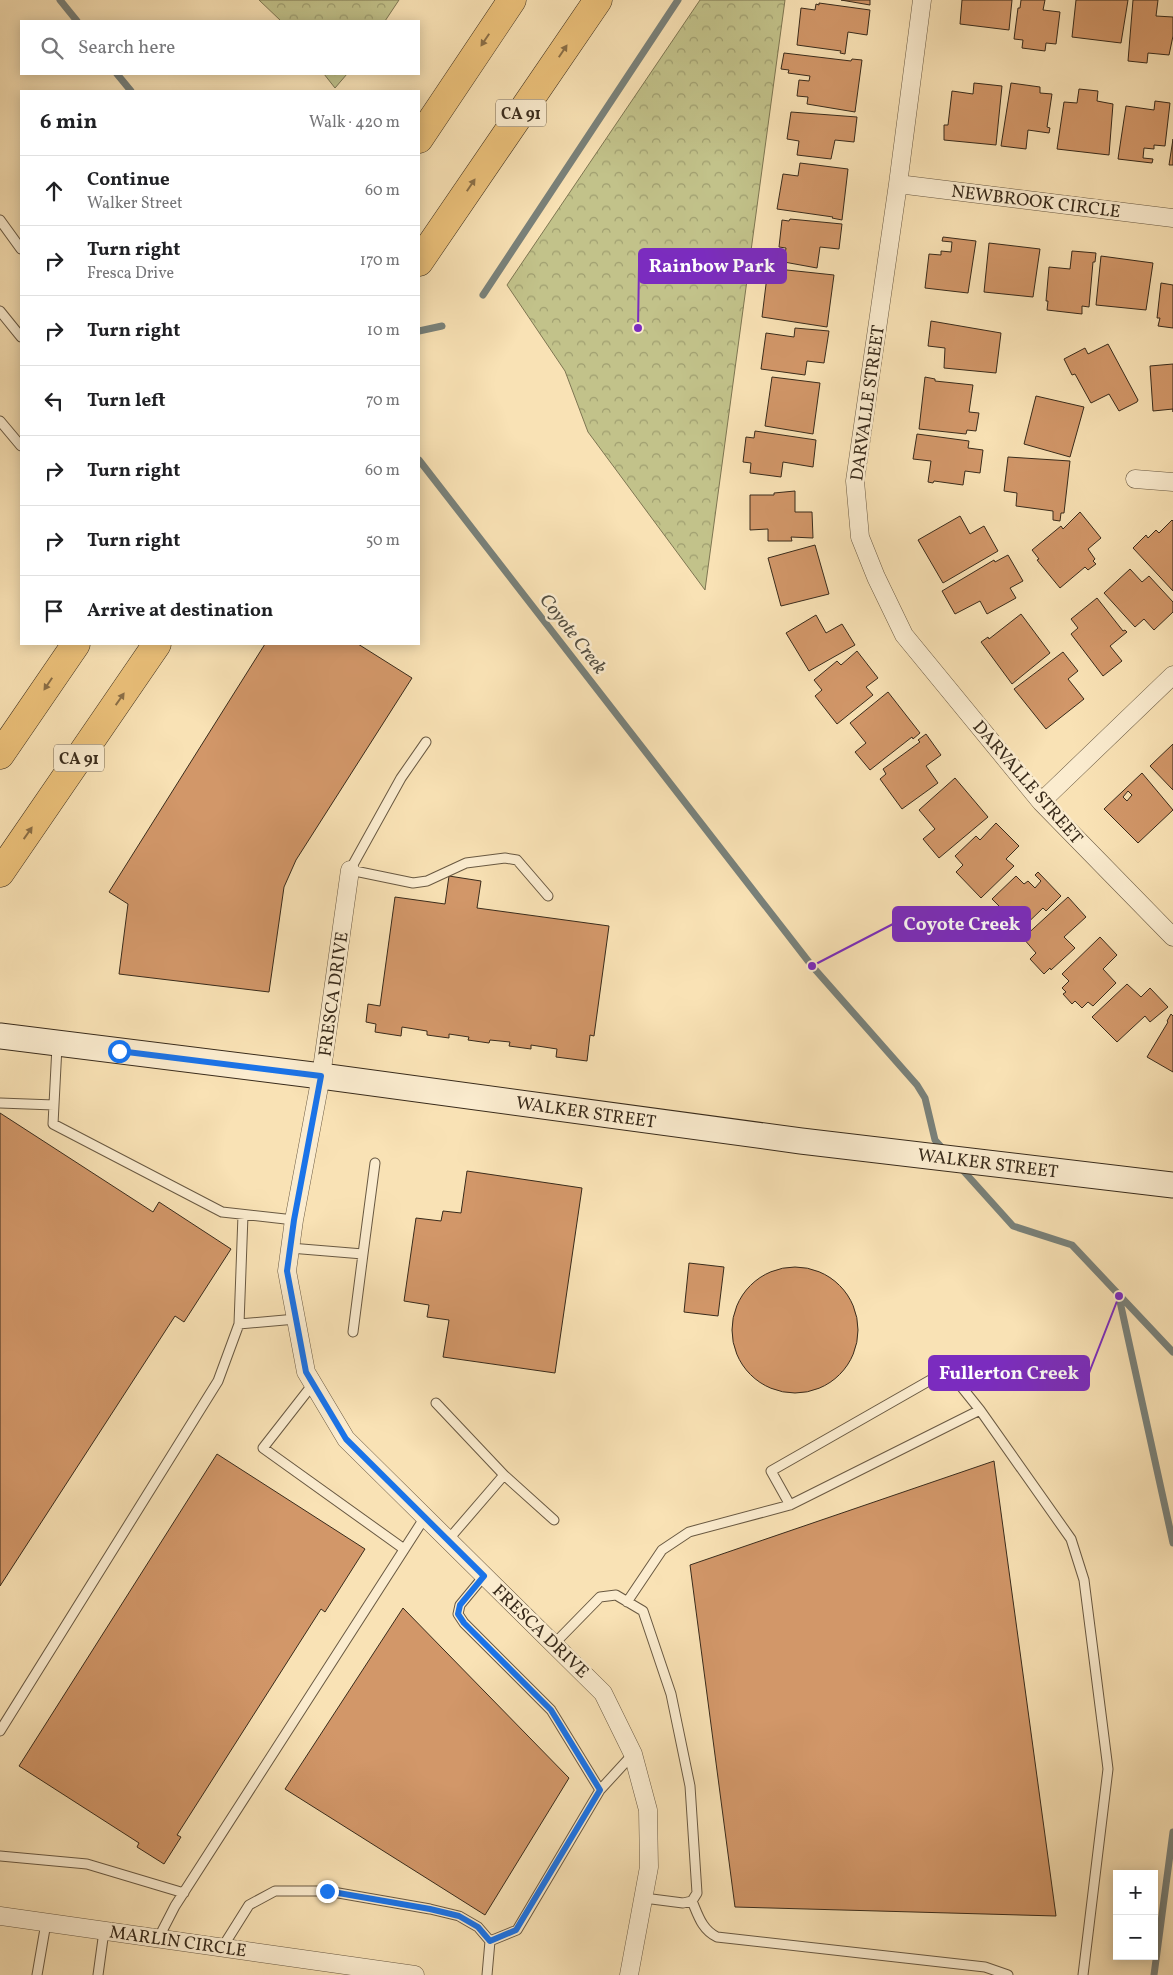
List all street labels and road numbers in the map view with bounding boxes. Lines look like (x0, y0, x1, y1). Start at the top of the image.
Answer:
road number: CA 91 (496, 100, 546, 126)
street label: NEWBROOK CIRCLE (950, 180, 1122, 225)
street label: DARVALLE STREET (845, 323, 892, 483)
street label: DARVALLE STREET (966, 716, 1088, 851)
road number: CA 91 (54, 744, 104, 771)
street label: FRESCA DRIVE (313, 930, 356, 1058)
street label: WALKER STREET (514, 1091, 658, 1136)
street label: WALKER STREET (916, 1143, 1060, 1186)
street label: FRESCA DRIVE (486, 1579, 594, 1685)
street label: MARLIN CIRCLE (108, 1920, 248, 1965)

